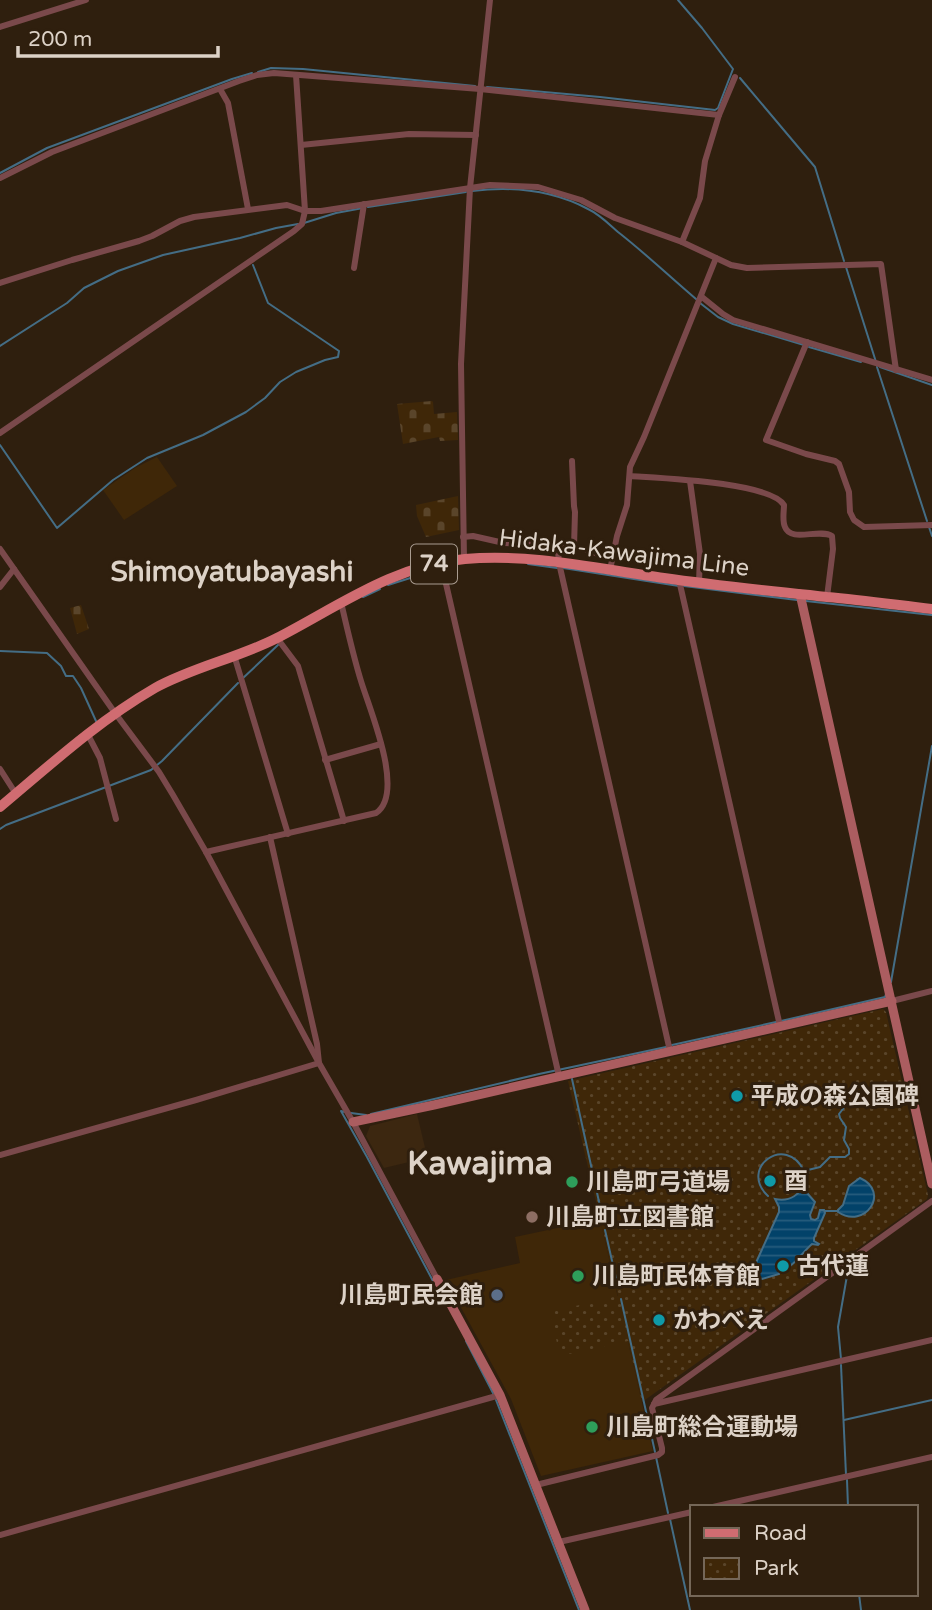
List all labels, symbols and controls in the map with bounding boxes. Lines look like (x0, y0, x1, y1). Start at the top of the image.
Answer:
scale bar (18, 14, 217, 58)
text: 200 m (28, 27, 92, 52)
street label: Hidaka-Kawajima Line (497, 523, 751, 583)
road number: 74 (411, 544, 457, 584)
district label: Shimoyatubayashi (111, 555, 353, 589)
place label: 平成の森公園碑 (751, 1082, 919, 1111)
marker: 平成の森公園碑 (729, 1088, 745, 1104)
district label: Kawajima (407, 1145, 553, 1183)
place label: 酉 (784, 1167, 808, 1196)
place label: 川島町弓道場 (586, 1168, 730, 1197)
marker: 酉 (762, 1173, 778, 1189)
marker: 川島町弓道場 (564, 1174, 580, 1190)
place label: 川島町立図書館 (546, 1203, 714, 1232)
marker: 川島町立図書館 (524, 1209, 540, 1225)
place label: 古代蓮 (797, 1252, 869, 1281)
marker: 古代蓮 (775, 1258, 791, 1274)
place label: 川島町民体育館 (592, 1262, 760, 1291)
marker: 川島町民体育館 (570, 1268, 586, 1284)
place label: 川島町民会館 (339, 1281, 483, 1310)
marker: 川島町民会館 (489, 1287, 505, 1303)
place label: かわべえ (673, 1306, 769, 1335)
marker: かわべえ (651, 1312, 667, 1328)
place label: 川島町総合運動場 (606, 1413, 798, 1442)
marker: 川島町総合運動場 (584, 1419, 600, 1435)
legend (690, 1505, 918, 1596)
text: Road (754, 1521, 807, 1546)
text: Park (754, 1556, 799, 1581)

